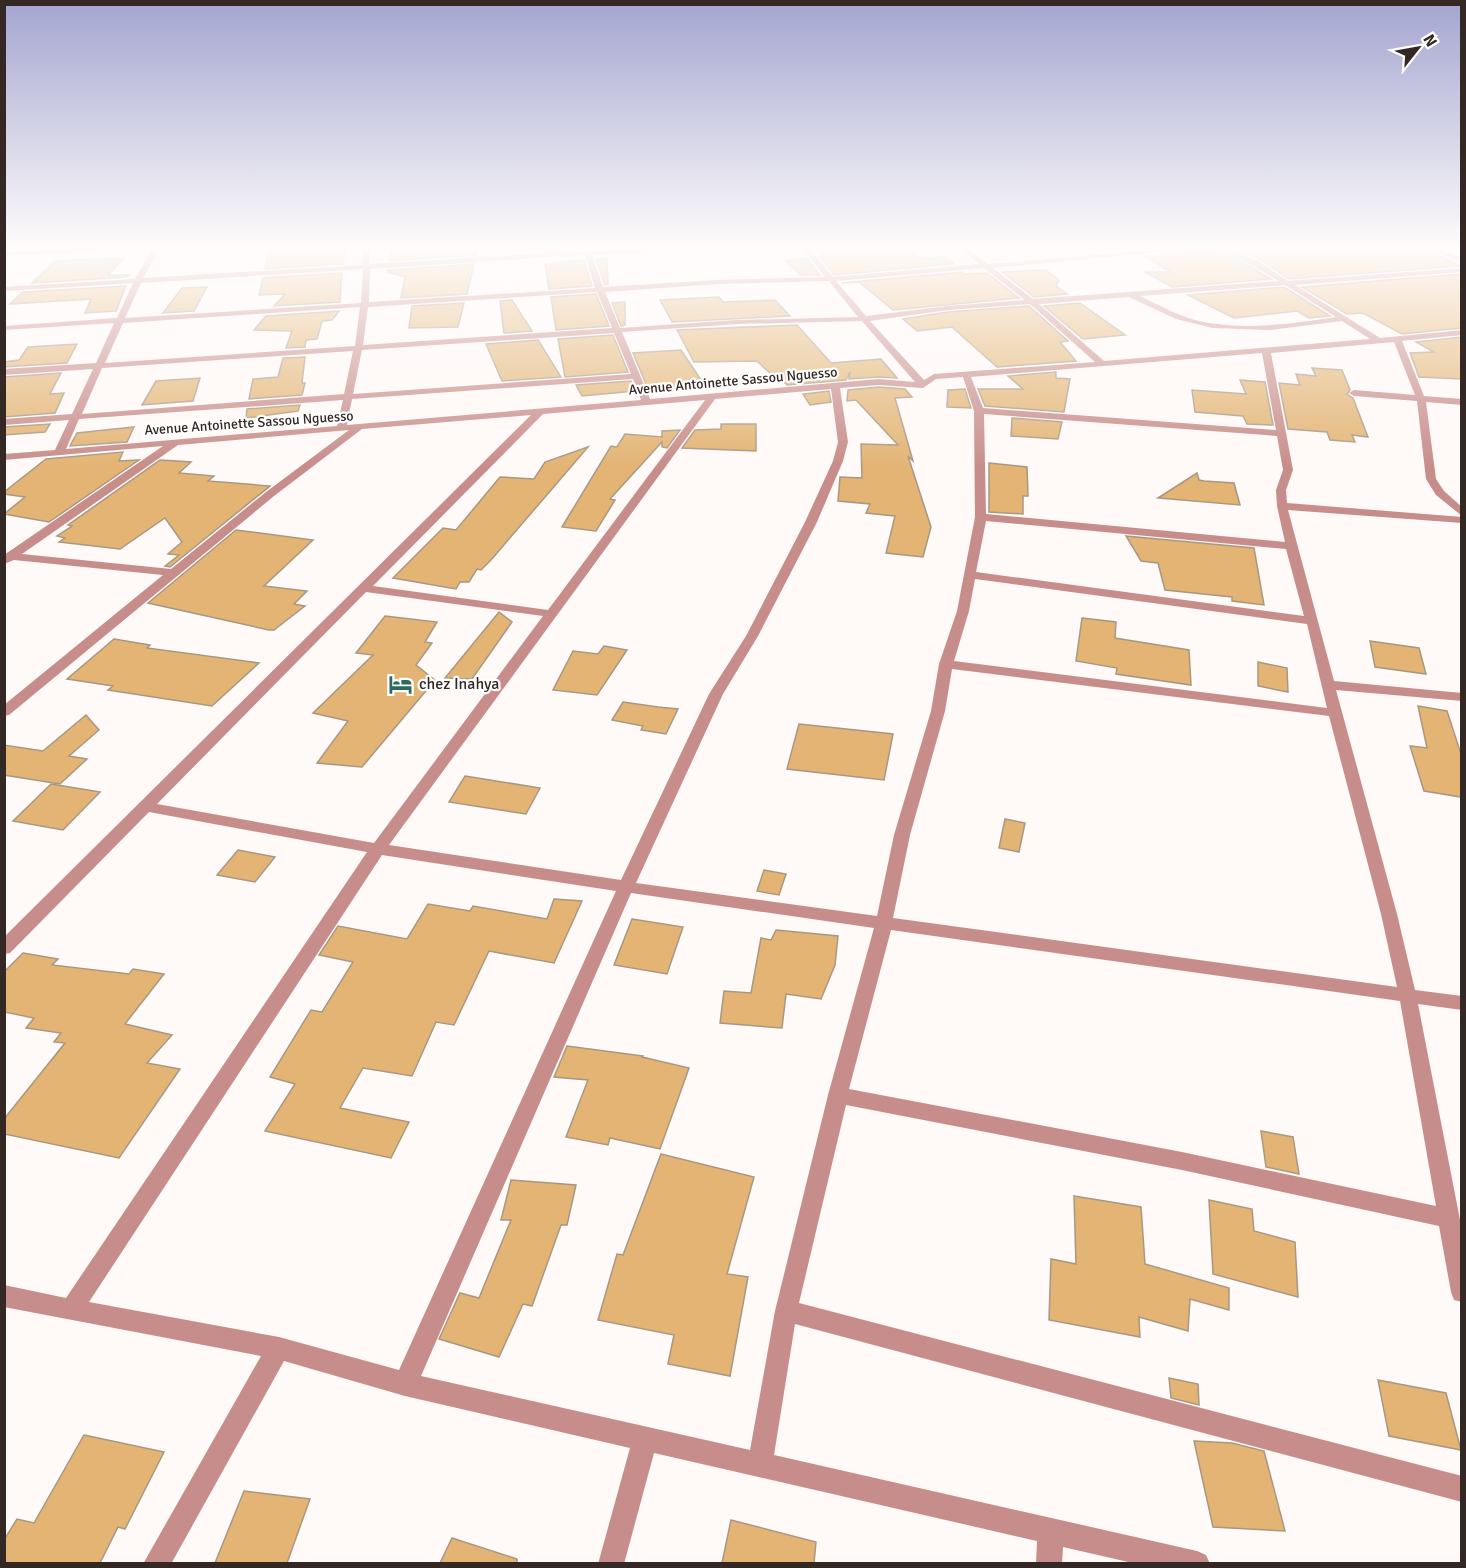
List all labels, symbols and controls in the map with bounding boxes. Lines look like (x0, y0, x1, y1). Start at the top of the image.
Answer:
north arrow (1388, 18, 1448, 78)
text: N (1419, 31, 1441, 51)
street label: Avenue Antoinette Sassou Nguesso (628, 363, 838, 399)
street label: Avenue Antoinette Sassou Nguesso (144, 407, 354, 439)
hotel icon: chez Inahya (388, 671, 414, 697)
place label: chez Inahya (419, 674, 499, 694)

